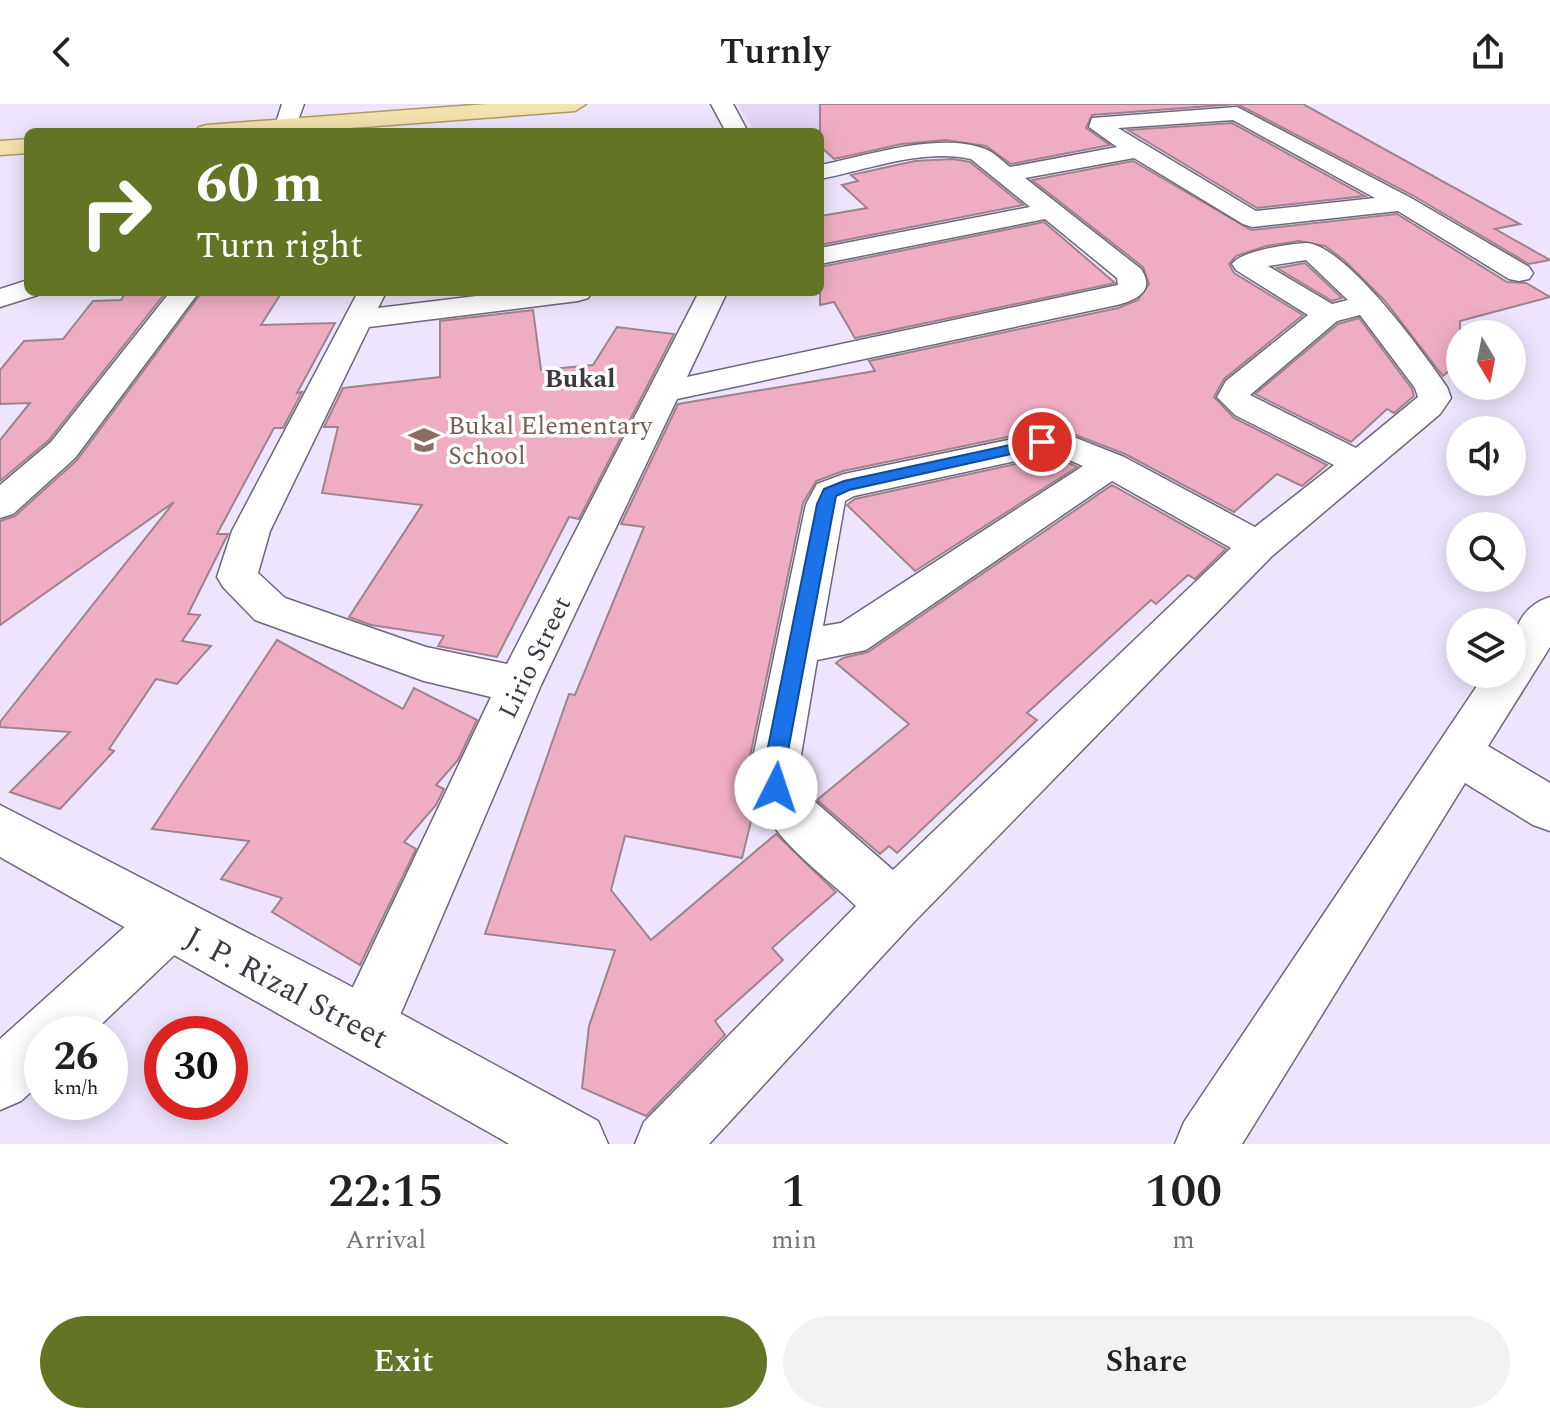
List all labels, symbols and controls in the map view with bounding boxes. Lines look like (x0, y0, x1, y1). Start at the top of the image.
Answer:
text: Turnly (720, 25, 830, 80)
icon: back (40, 30, 84, 74)
icon: share (1466, 30, 1510, 74)
text: 60 m (196, 142, 323, 227)
icon: right (64, 160, 168, 264)
text: Turn right (196, 219, 363, 274)
north arrow (1446, 320, 1526, 400)
map controls (1446, 320, 1526, 688)
district label: Bukal (544, 359, 616, 399)
place label: Bukal Elementary School (448, 406, 654, 476)
pin (1008, 408, 1076, 476)
button: sound (1446, 416, 1526, 496)
icon: arrive (1020, 420, 1064, 464)
school or university icon: Bukal Elementary School (407, 423, 441, 457)
button: search (1446, 512, 1526, 592)
street label: Lirio Street (488, 589, 582, 725)
button: layers (1446, 608, 1526, 688)
position arrow (734, 746, 818, 830)
street label: J. P. Rizal Street (176, 914, 397, 1063)
speed limit sign: 30 (144, 1016, 248, 1120)
text: 26 (54, 1027, 98, 1088)
text: km/h (54, 1073, 99, 1103)
text: 22:15 (328, 1155, 443, 1228)
text: 1 (781, 1155, 807, 1228)
text: 100 (1145, 1155, 1222, 1228)
text: Arrival (345, 1220, 426, 1260)
text: min (771, 1220, 817, 1260)
text: m (1172, 1220, 1195, 1260)
button: Exit (40, 1316, 767, 1408)
button: Share (783, 1316, 1510, 1408)

